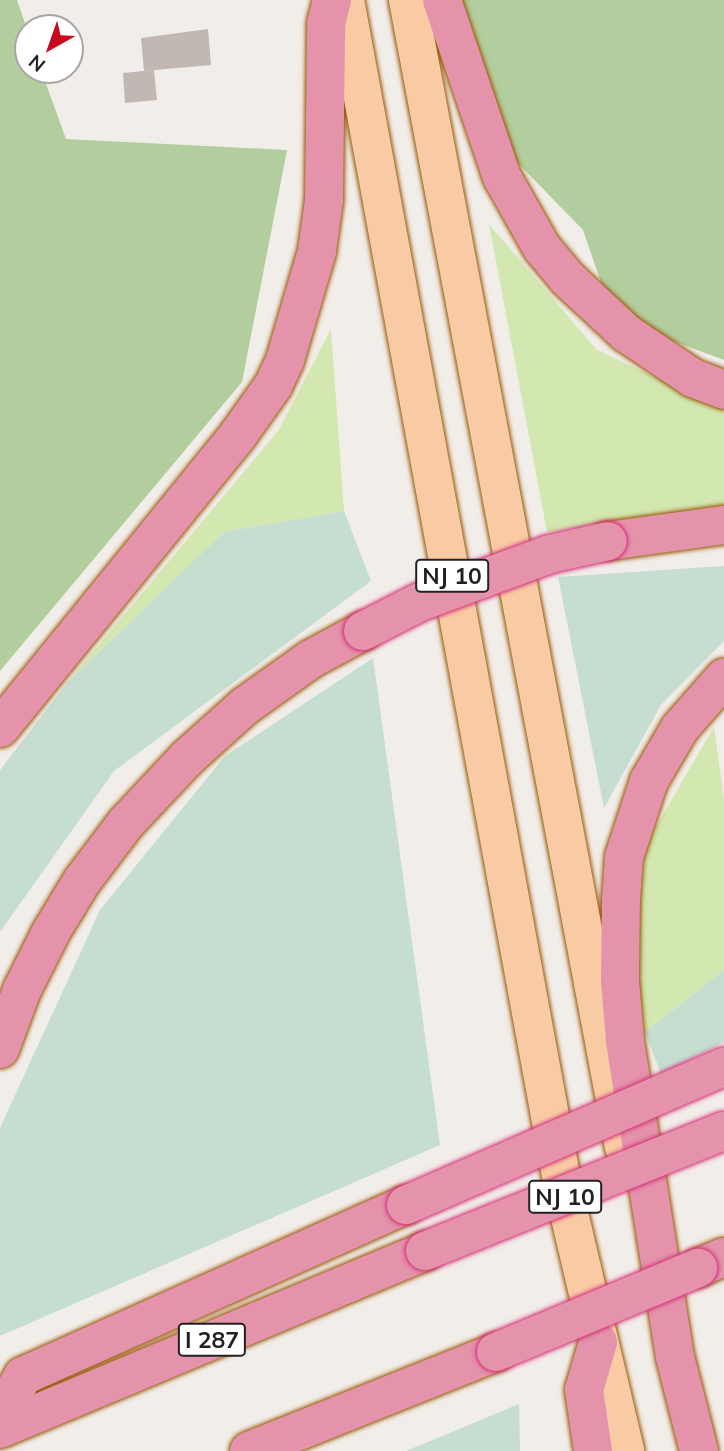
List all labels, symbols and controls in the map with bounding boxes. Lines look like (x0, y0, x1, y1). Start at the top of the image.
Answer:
north arrow (14, 14, 84, 84)
text: N (24, 50, 50, 77)
road number: NJ 10 (414, 556, 490, 596)
road number: NJ 10 (526, 1178, 604, 1216)
road number: I 287 (177, 1320, 247, 1359)

